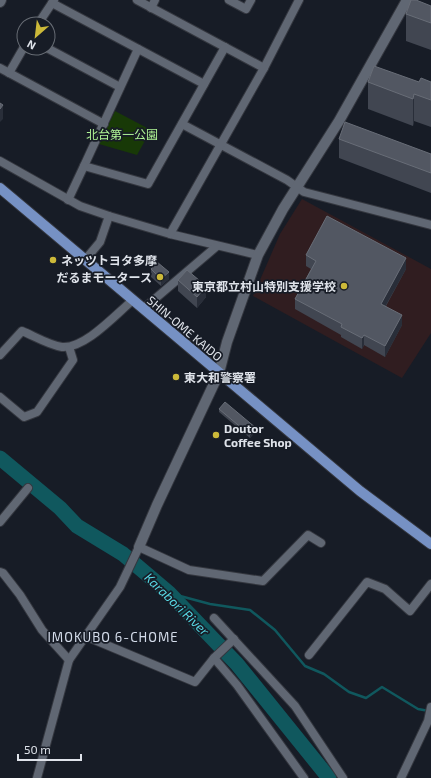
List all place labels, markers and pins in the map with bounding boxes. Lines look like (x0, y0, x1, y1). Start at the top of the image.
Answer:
place label: ネッツトヨタ多摩 (61, 253, 157, 267)
marker: ネッツトヨタ多摩 (48, 255, 58, 265)
place label: だるまモータース (57, 270, 152, 284)
marker: だるまモータース (155, 272, 165, 282)
place label: 東京都立村山特別支援学校 (192, 279, 336, 293)
marker: 東京都立村山特別支援学校 (339, 281, 349, 291)
place label: 東大和警察署 (184, 370, 256, 384)
marker: 東大和警察署 (171, 372, 181, 382)
place label: Doutor Coffee Shop (224, 421, 292, 449)
marker: Doutor Coffee Shop (211, 430, 221, 440)

